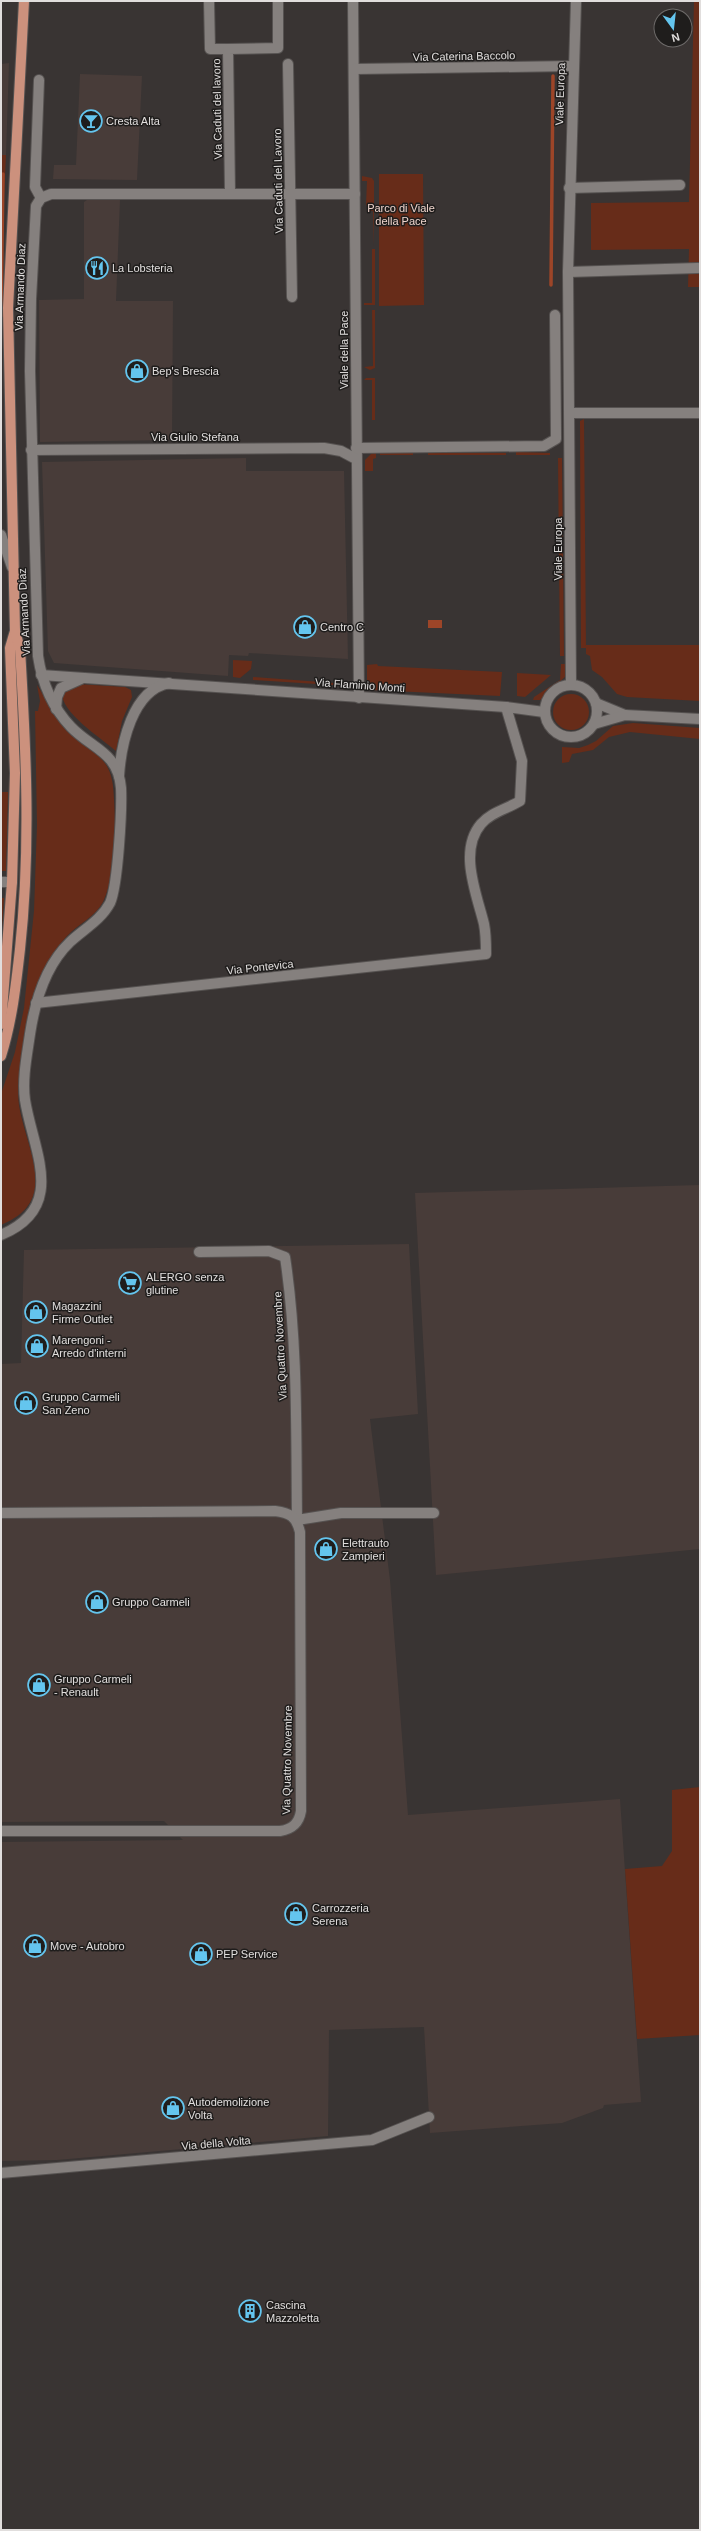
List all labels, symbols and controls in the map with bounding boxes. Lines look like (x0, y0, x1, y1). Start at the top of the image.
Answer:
north arrow (653, 8, 693, 48)
text: N (670, 31, 681, 44)
street label: Via Caterina Baccolo (413, 49, 515, 63)
street label: Via Caduti del lavoro (210, 58, 224, 160)
street label: Viale Europa (553, 62, 567, 126)
bar icon: Cresta Alta (78, 108, 104, 134)
place label: Cresta Alta (106, 115, 161, 127)
street label: Via Caduti del Lavoro (271, 128, 285, 234)
park label: Parco di Viale della Pace (367, 202, 435, 227)
street label: Via Armando Diaz (12, 243, 28, 331)
restaurant icon: La Lobsteria (84, 255, 110, 281)
place label: La Lobsteria (112, 262, 173, 274)
street label: Viale della Pace (338, 311, 350, 389)
shop icon: Bep's Brescia (124, 358, 150, 384)
place label: Bep's Brescia (152, 365, 220, 377)
street label: Via Giulio Stefana (151, 431, 240, 443)
street label: Viale Europa (552, 517, 564, 580)
street label: Via Armando Diaz (16, 568, 32, 656)
shop icon: Centro C (292, 614, 318, 640)
place label: Centro C (320, 621, 364, 633)
street label: Via Flaminio Monti (315, 676, 405, 694)
street label: Via Pontevica (226, 957, 295, 976)
supermarket icon: ALERGO senza glutine (117, 1270, 143, 1296)
place label: ALERGO senza glutine (146, 1271, 225, 1296)
street label: Via Quattro Novembre (271, 1291, 289, 1401)
shop icon: Magazzini Firme Outlet (23, 1299, 49, 1325)
place label: Magazzini Firme Outlet (52, 1300, 113, 1325)
shop icon: Marengoni - Arredo d'interni (24, 1333, 50, 1359)
place label: Marengoni - Arredo d'interni (52, 1334, 126, 1359)
shop icon: Gruppo Carmeli San Zeno (13, 1390, 39, 1416)
place label: Gruppo Carmeli San Zeno (42, 1391, 120, 1416)
shop icon: Elettrauto Zampieri (313, 1536, 339, 1562)
place label: Elettrauto Zampieri (342, 1537, 389, 1562)
shop icon: Gruppo Carmeli (84, 1589, 110, 1615)
place label: Gruppo Carmeli (112, 1596, 190, 1608)
shop icon: Gruppo Carmeli - Renault (26, 1672, 52, 1698)
place label: Gruppo Carmeli - Renault (54, 1673, 132, 1698)
street label: Via Quattro Novembre (280, 1705, 294, 1815)
shop icon: Carrozzeria Serena (283, 1901, 309, 1927)
place label: Carrozzeria Serena (312, 1902, 370, 1927)
shop icon: Move - Autobro (22, 1933, 48, 1959)
place label: Move - Autobro (50, 1940, 125, 1952)
shop icon: PEP Service (188, 1941, 214, 1967)
place label: PEP Service (216, 1948, 278, 1960)
shop icon: Autodemolizione Volta (160, 2095, 186, 2121)
place label: Autodemolizione Volta (188, 2096, 269, 2121)
street label: Via della Volta (181, 2134, 252, 2152)
building icon: Cascina Mazzoletta (237, 2298, 263, 2324)
place label: Cascina Mazzoletta (266, 2299, 320, 2324)

